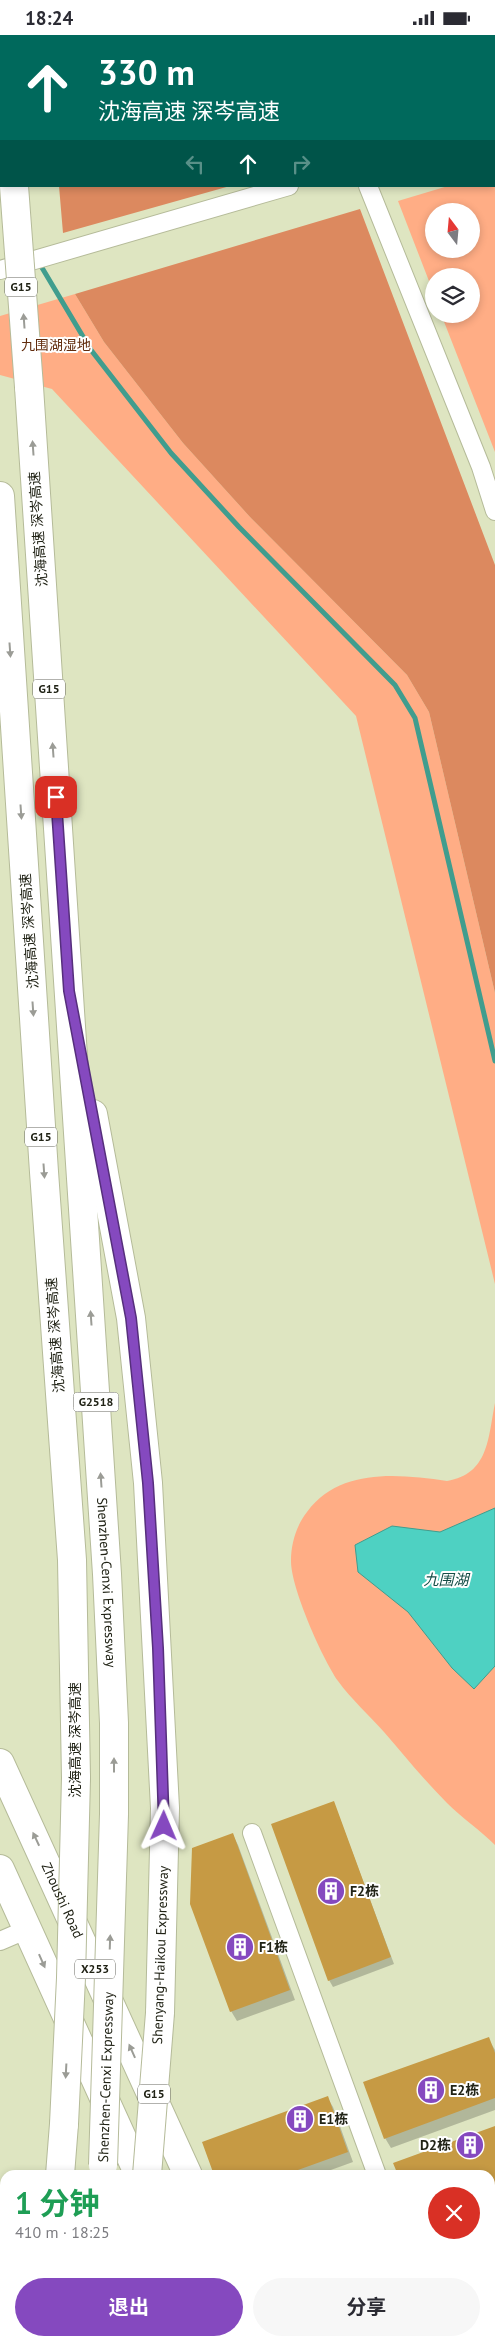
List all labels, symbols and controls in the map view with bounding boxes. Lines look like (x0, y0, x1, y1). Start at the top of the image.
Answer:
text: 18:24 (25, 6, 73, 30)
text: 330 m (98, 49, 195, 95)
icon: ahead (15, 55, 80, 120)
text: 沈海高速 深岑高速 (98, 97, 280, 125)
icon: left (181, 150, 209, 178)
icon: ahead (234, 150, 262, 178)
icon: right (287, 150, 315, 178)
north arrow (425, 203, 480, 257)
map controls (425, 203, 480, 323)
button: layers (425, 268, 480, 323)
road number: G15 (5, 277, 37, 297)
one-way arrow (19, 313, 27, 329)
park label: 九围湖湿地 (21, 336, 91, 354)
one-way arrow (28, 440, 36, 456)
street label: 沈海高速 深岑高速 (25, 471, 51, 587)
one-way arrow (7, 642, 15, 658)
road number: G15 (33, 679, 65, 699)
one-way arrow (49, 742, 57, 758)
pin (35, 776, 77, 818)
icon: arrive (42, 783, 70, 811)
one-way arrow (18, 804, 26, 820)
street label: 沈海高速 深岑高速 (16, 873, 42, 989)
one-way arrow (30, 1001, 38, 1017)
road number: G15 (25, 1127, 57, 1147)
one-way arrow (40, 1164, 48, 1180)
street label: 沈海高速 深岑高速 (42, 1277, 68, 1393)
one-way arrow (87, 1310, 95, 1326)
road number: G2518 (74, 1393, 118, 1411)
one-way arrow (97, 1472, 105, 1488)
street label: Shenzhen-Cenxi Expressway (93, 1497, 120, 1668)
water label: 九围湖 (423, 1570, 470, 1589)
street label: 沈海高速 深岑高速 (66, 1682, 84, 1798)
one-way arrow (110, 1757, 118, 1773)
position arrow (137, 1799, 189, 1851)
one-way arrow (31, 1832, 39, 1846)
street label: Zhoushi Road (38, 1860, 88, 1941)
street label: Shenyang-Haikou Expressway (148, 1865, 172, 2045)
building icon: F2栋 (316, 1876, 346, 1906)
place label: F2栋 (350, 1882, 379, 1900)
building icon: F1栋 (225, 1932, 255, 1962)
one-way arrow (107, 1934, 115, 1950)
place label: F1栋 (259, 1938, 288, 1956)
one-way arrow (39, 1954, 47, 1968)
road number: X253 (75, 1960, 115, 1979)
street label: Shenzhen-Cenxi Expressway (94, 1991, 117, 2163)
one-way arrow (128, 2044, 136, 2058)
one-way arrow (62, 2063, 70, 2079)
building icon: E2栋 (416, 2075, 446, 2105)
place label: E2栋 (450, 2081, 479, 2099)
road number: G15 (138, 2085, 170, 2103)
building icon: E1栋 (285, 2104, 315, 2134)
place label: E1栋 (319, 2110, 348, 2128)
building icon: D2栋 (455, 2130, 485, 2160)
place label: D2栋 (420, 2136, 451, 2154)
text: 1 分钟 (15, 2183, 100, 2222)
button: close (428, 2187, 480, 2239)
text: 410 m · 18:25 (15, 2222, 110, 2242)
button: 退出 (15, 2278, 243, 2336)
button: 分享 (253, 2278, 480, 2336)

